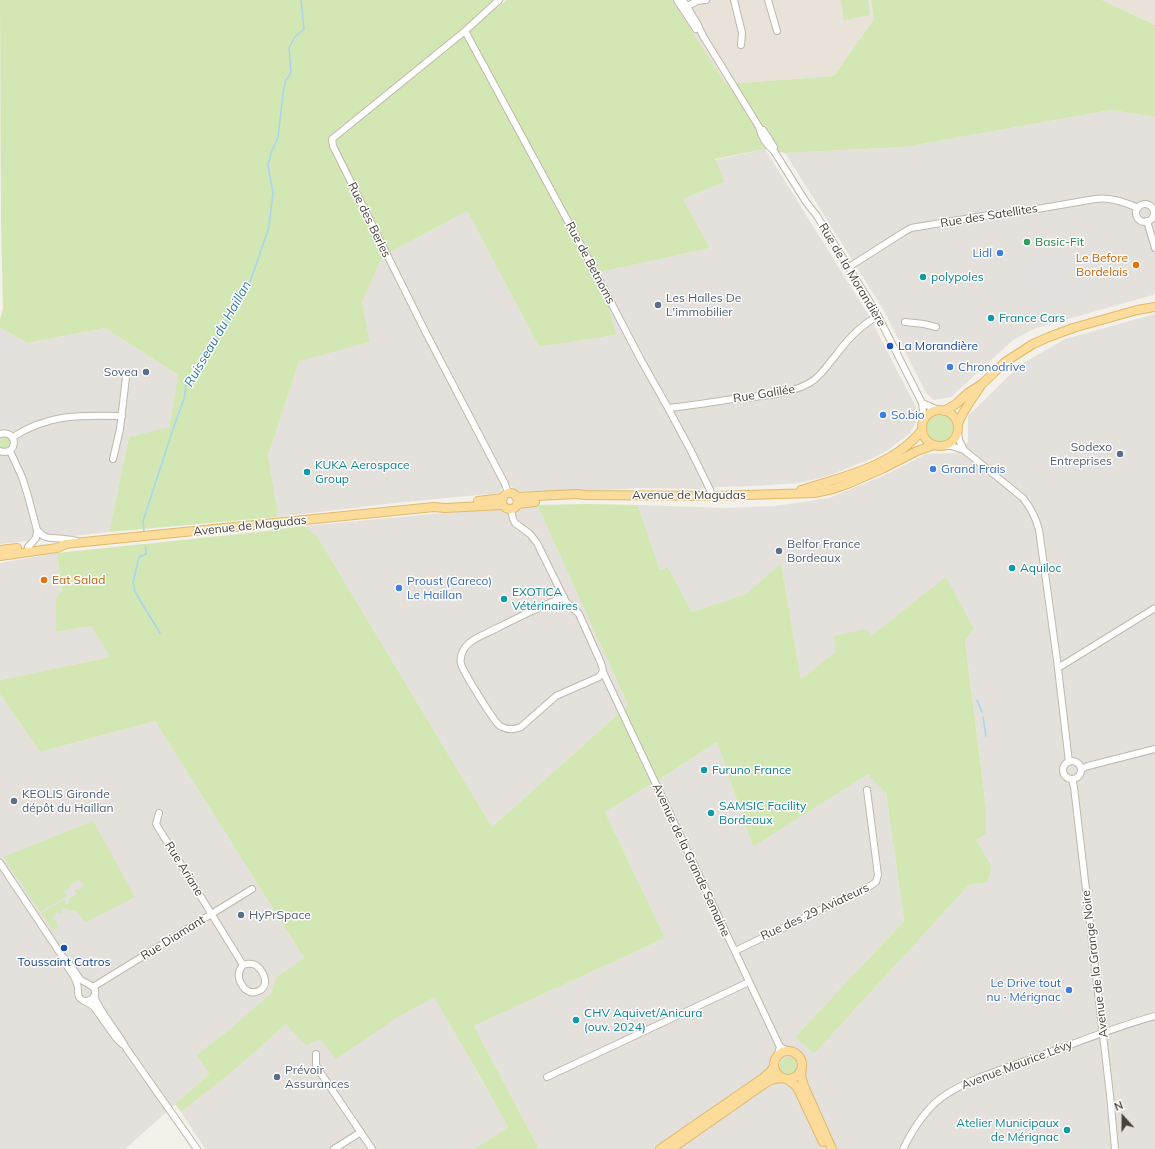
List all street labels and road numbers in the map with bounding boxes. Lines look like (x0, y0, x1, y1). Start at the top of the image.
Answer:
street label: Rue des Berles (345, 180, 393, 260)
street label: Rue des Satellites (939, 201, 1039, 231)
street label: Rue de Betnoms (562, 219, 618, 307)
street label: Rue de la Morandière (815, 221, 889, 329)
street label: Rue Galilée (732, 382, 796, 406)
street label: Avenue de Magudas (632, 488, 746, 502)
street label: Avenue de Magudas (193, 513, 307, 539)
street label: Avenue de la Grande Semaine (649, 781, 733, 939)
street label: Rue Ariane (162, 839, 206, 899)
street label: Rue des 29 Aviateurs (758, 881, 872, 943)
street label: Avenue de la Grange Noire (1079, 889, 1111, 1039)
street label: Rue Diamant (138, 913, 208, 963)
street label: Avenue Maurice Lévy (959, 1037, 1075, 1093)

